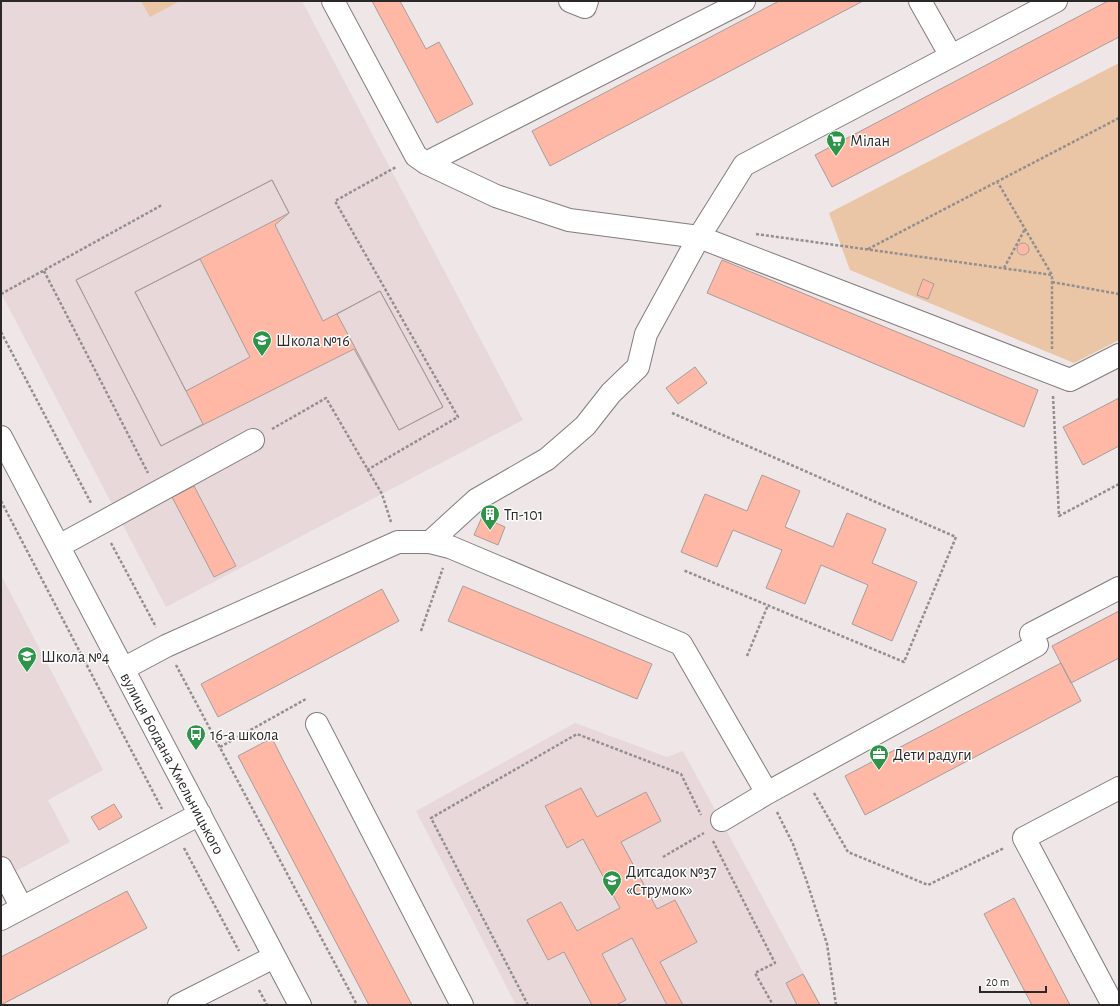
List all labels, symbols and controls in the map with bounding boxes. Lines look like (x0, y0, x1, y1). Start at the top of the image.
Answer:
supermarket icon: Мілан (825, 129, 847, 157)
place label: Мілан (850, 133, 890, 149)
school or university icon: Школа №16 (251, 329, 273, 357)
place label: Школа №16 (276, 333, 350, 349)
building icon: Тп-101 (479, 503, 501, 531)
place label: Тп-101 (504, 507, 543, 523)
school or university icon: Школа №4 (16, 645, 38, 673)
place label: Школа №4 (41, 649, 110, 665)
street label: вулиця Богдана Хмельницького (116, 670, 227, 858)
bus stop icon: 16-а школа (185, 723, 207, 751)
place label: 16-а школа (210, 727, 279, 743)
office icon: Дети радуги (868, 743, 890, 771)
place label: Дети радуги (893, 747, 972, 764)
place label: Дитсадок №37 «Струмок» (626, 864, 717, 899)
school or university icon: Дитсадок №37 «Струмок» (601, 869, 623, 897)
scale bar (980, 968, 1046, 994)
text: 20 m (986, 976, 1009, 988)

